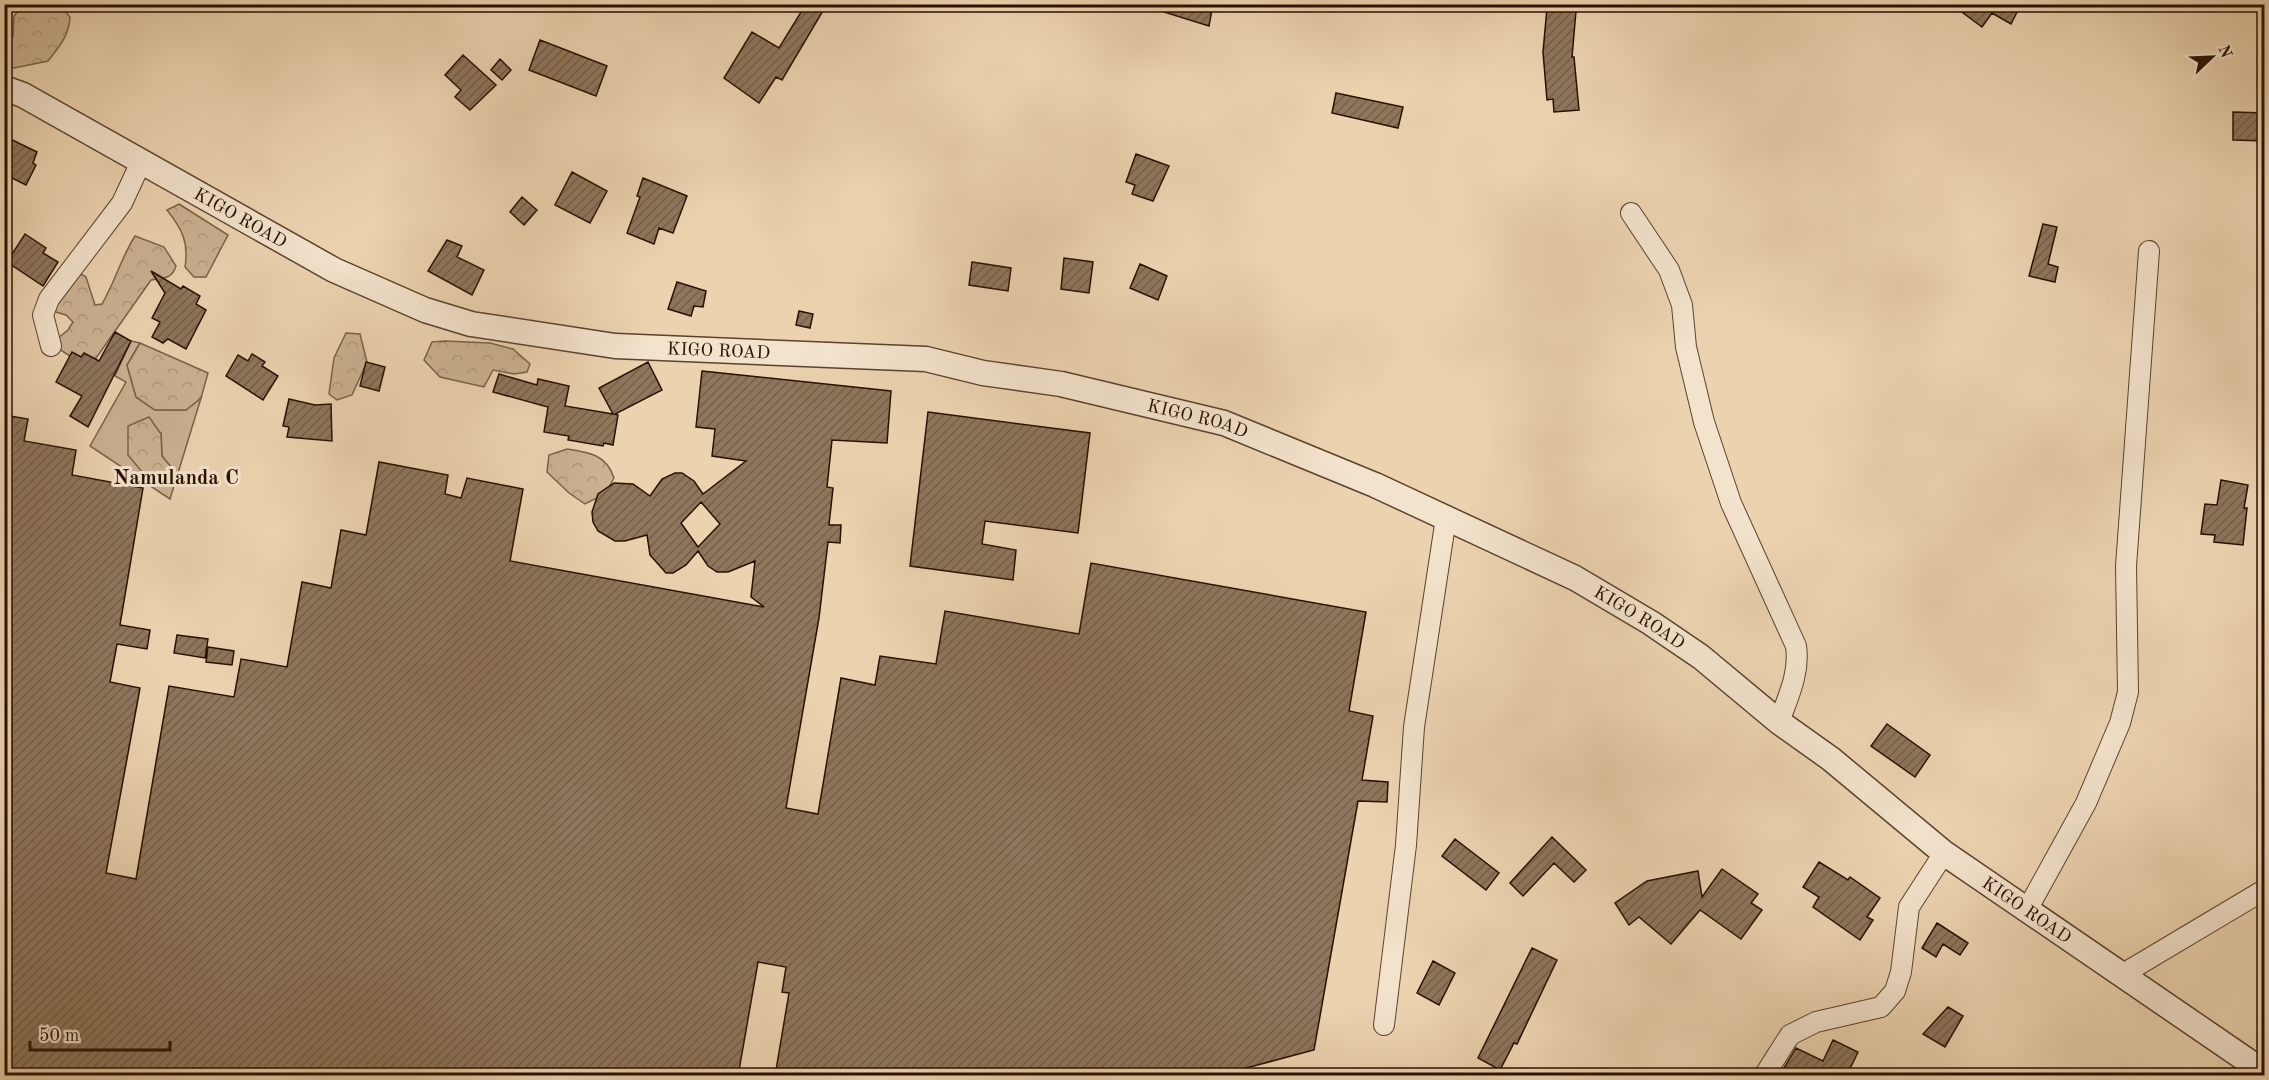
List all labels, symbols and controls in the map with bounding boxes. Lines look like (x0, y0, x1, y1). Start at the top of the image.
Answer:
north arrow (2182, 27, 2242, 87)
text: N (2214, 43, 2234, 61)
street label: KIGO ROAD (191, 185, 290, 252)
street label: KIGO ROAD (666, 340, 771, 362)
street label: KIGO ROAD (1145, 397, 1250, 442)
district label: Namulanda C (113, 468, 239, 489)
street label: KIGO ROAD (1590, 583, 1688, 653)
street label: KIGO ROAD (1979, 874, 2074, 947)
scale bar (30, 1014, 170, 1052)
text: 50 m (39, 1027, 79, 1045)

